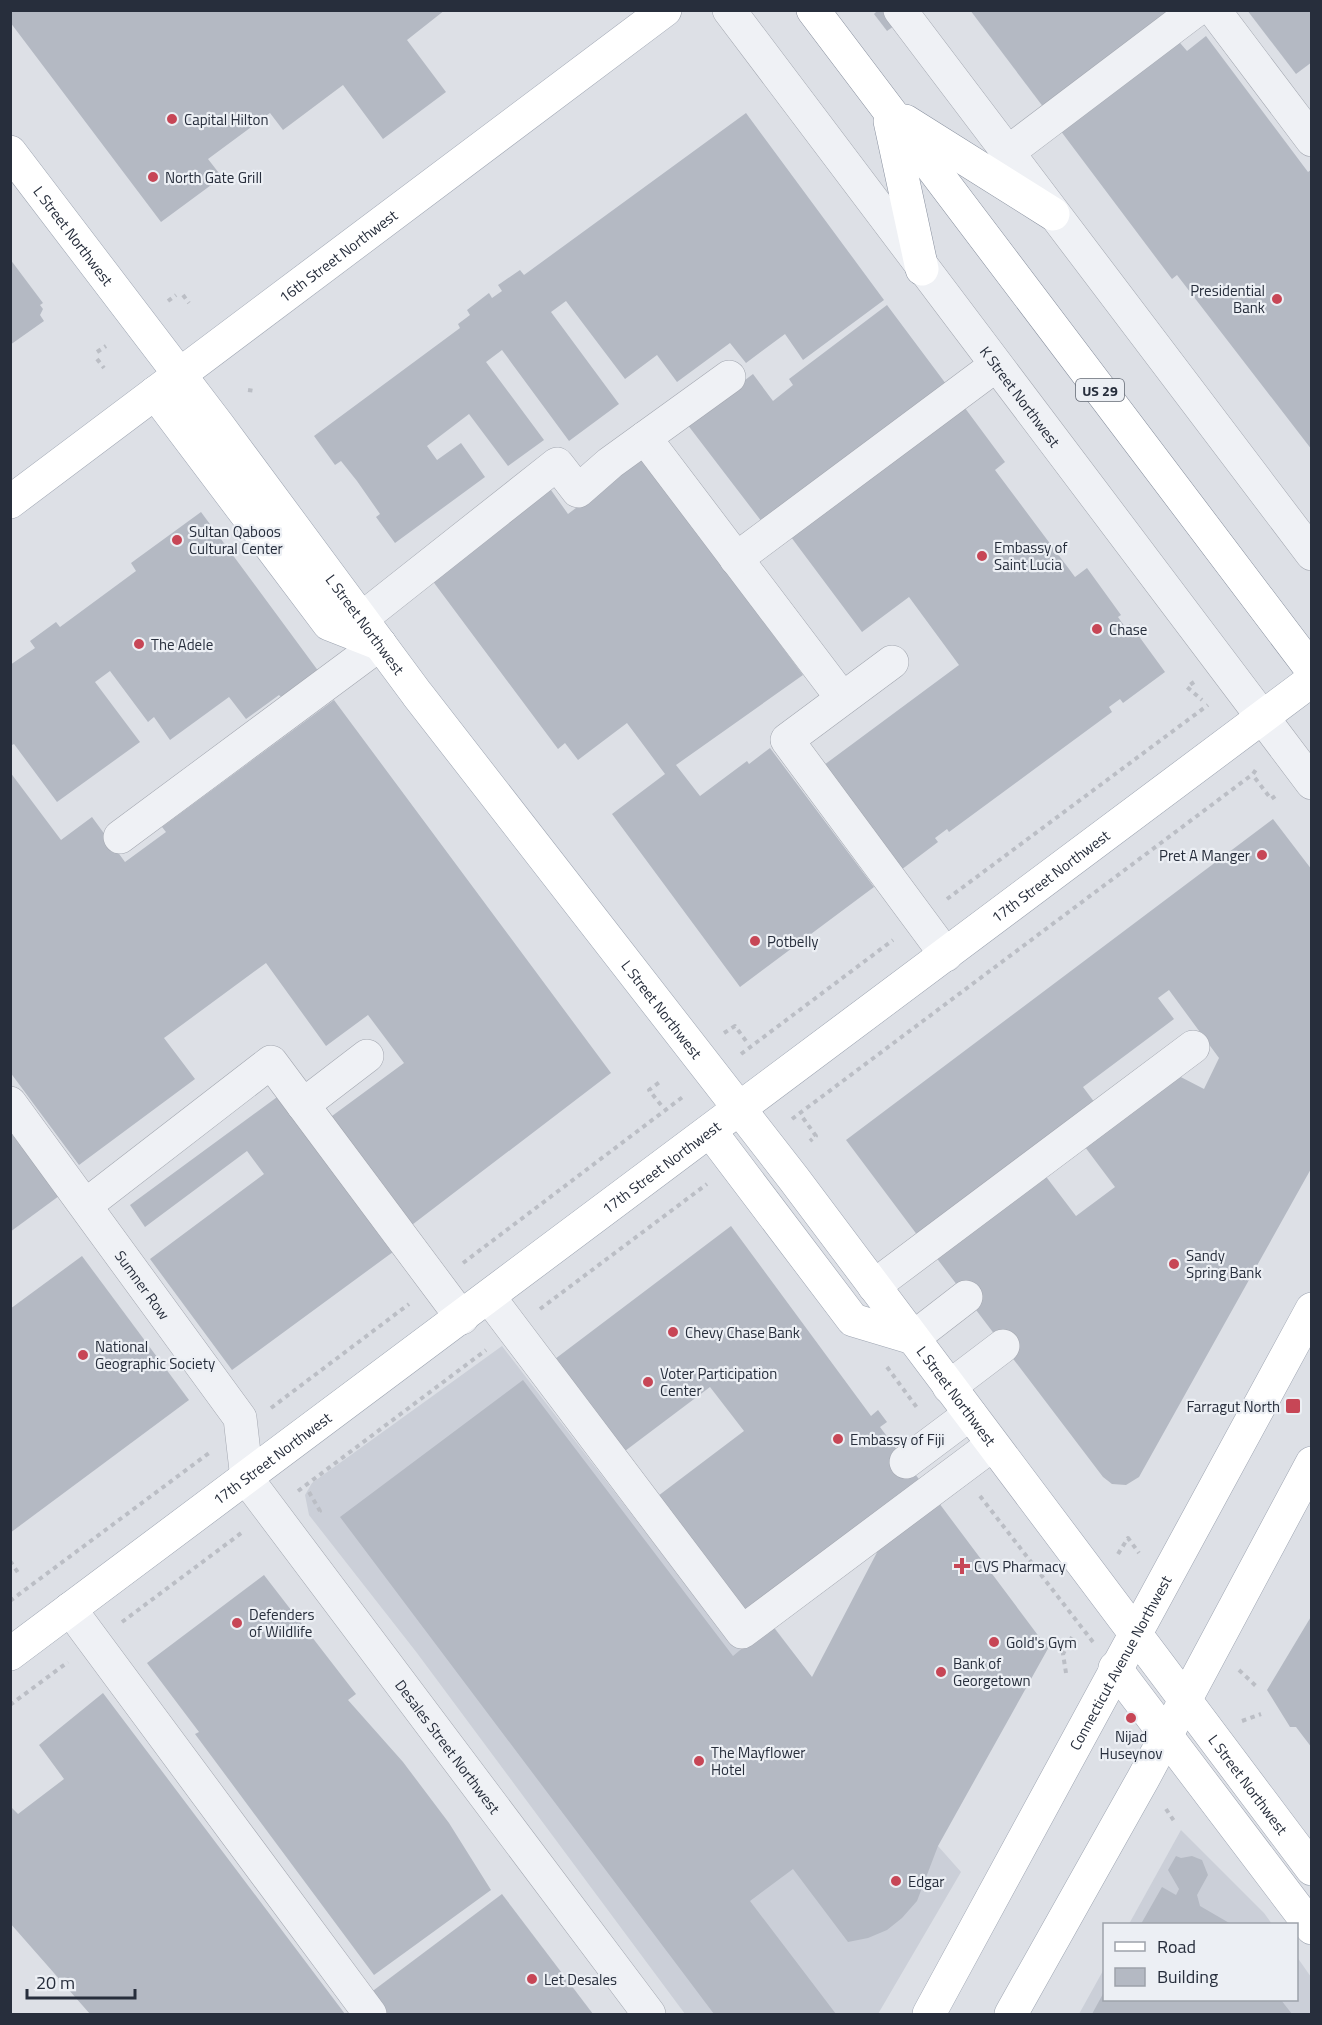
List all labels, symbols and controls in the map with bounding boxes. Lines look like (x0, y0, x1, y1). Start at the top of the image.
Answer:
place label: Capital Hilton (184, 108, 269, 131)
marker: Capital Hilton (165, 112, 179, 126)
place label: North Gate Grill (165, 166, 262, 189)
marker: North Gate Grill (146, 170, 160, 184)
street label: L Street Northwest (28, 181, 120, 291)
street label: 16th Street Northwest (274, 203, 403, 308)
place label: Presidential Bank (1190, 279, 1265, 319)
marker: Presidential Bank (1270, 292, 1284, 306)
street label: K Street Northwest (975, 341, 1067, 452)
road number: US 29 (1076, 379, 1124, 401)
place label: Sultan Qaboos Cultural Center (189, 520, 283, 560)
marker: Sultan Qaboos Cultural Center (170, 533, 184, 547)
place label: Embassy of Saint Lucia (994, 536, 1068, 576)
marker: Embassy of Saint Lucia (975, 549, 989, 563)
street label: L Street Northwest (320, 569, 411, 680)
place label: Chase (1109, 618, 1147, 641)
marker: Chase (1090, 622, 1104, 636)
place label: The Adele (151, 633, 213, 656)
marker: The Adele (132, 637, 146, 651)
street label: 17th Street Northwest (986, 823, 1115, 928)
place label: Pret A Manger (1159, 844, 1250, 867)
marker: Pret A Manger (1255, 848, 1269, 862)
place label: Potbelly (767, 930, 819, 953)
marker: Potbelly (748, 934, 762, 948)
street label: L Street Northwest (616, 955, 708, 1064)
street label: 17th Street Northwest (597, 1114, 726, 1219)
place label: Sandy Spring Bank (1186, 1244, 1262, 1284)
street label: Sumner Row (109, 1245, 176, 1324)
marker: Sandy Spring Bank (1167, 1257, 1181, 1271)
place label: Chevy Chase Bank (685, 1321, 800, 1344)
marker: Chevy Chase Bank (666, 1325, 680, 1339)
place label: National Geographic Society (95, 1335, 215, 1375)
street label: L Street Northwest (911, 1341, 1002, 1451)
marker: National Geographic Society (76, 1348, 90, 1362)
place label: Voter Participation Center (660, 1362, 777, 1402)
marker: Voter Participation Center (641, 1375, 655, 1389)
place label: Farragut North (1186, 1395, 1280, 1418)
marker: Farragut North (1284, 1397, 1302, 1415)
street label: 17th Street Northwest (208, 1406, 337, 1510)
place label: Embassy of Fiji (850, 1428, 945, 1451)
marker: Embassy of Fiji (831, 1432, 845, 1446)
place label: CVS Pharmacy (974, 1555, 1066, 1578)
marker: CVS Pharmacy (955, 1559, 969, 1573)
street label: Connecticut Avenue Northwest (1063, 1570, 1177, 1754)
place label: Defenders of Wildlife (249, 1603, 314, 1643)
marker: Defenders of Wildlife (230, 1616, 244, 1630)
place label: Gold's Gym (1006, 1631, 1077, 1654)
marker: Gold's Gym (987, 1635, 1001, 1649)
place label: Bank of Georgetown (953, 1652, 1031, 1692)
marker: Bank of Georgetown (934, 1665, 948, 1679)
street label: Desales Street Northwest (390, 1675, 506, 1819)
marker: Nijad Huseynov (1124, 1711, 1138, 1725)
place label: Nijad Huseynov (1100, 1725, 1162, 1765)
street label: L Street Northwest (1203, 1729, 1294, 1840)
place label: The Mayflower Hotel (711, 1741, 806, 1781)
marker: The Mayflower Hotel (692, 1754, 706, 1768)
place label: Edgar (908, 1870, 945, 1893)
marker: Edgar (889, 1874, 903, 1888)
legend (1103, 1923, 1298, 2001)
text: Road (1157, 1933, 1196, 1960)
scale bar (27, 1962, 135, 2000)
text: Building (1157, 1963, 1218, 1990)
place label: Let Desales (544, 1968, 617, 1991)
text: 20 m (36, 1969, 75, 1996)
marker: Let Desales (525, 1972, 539, 1986)

